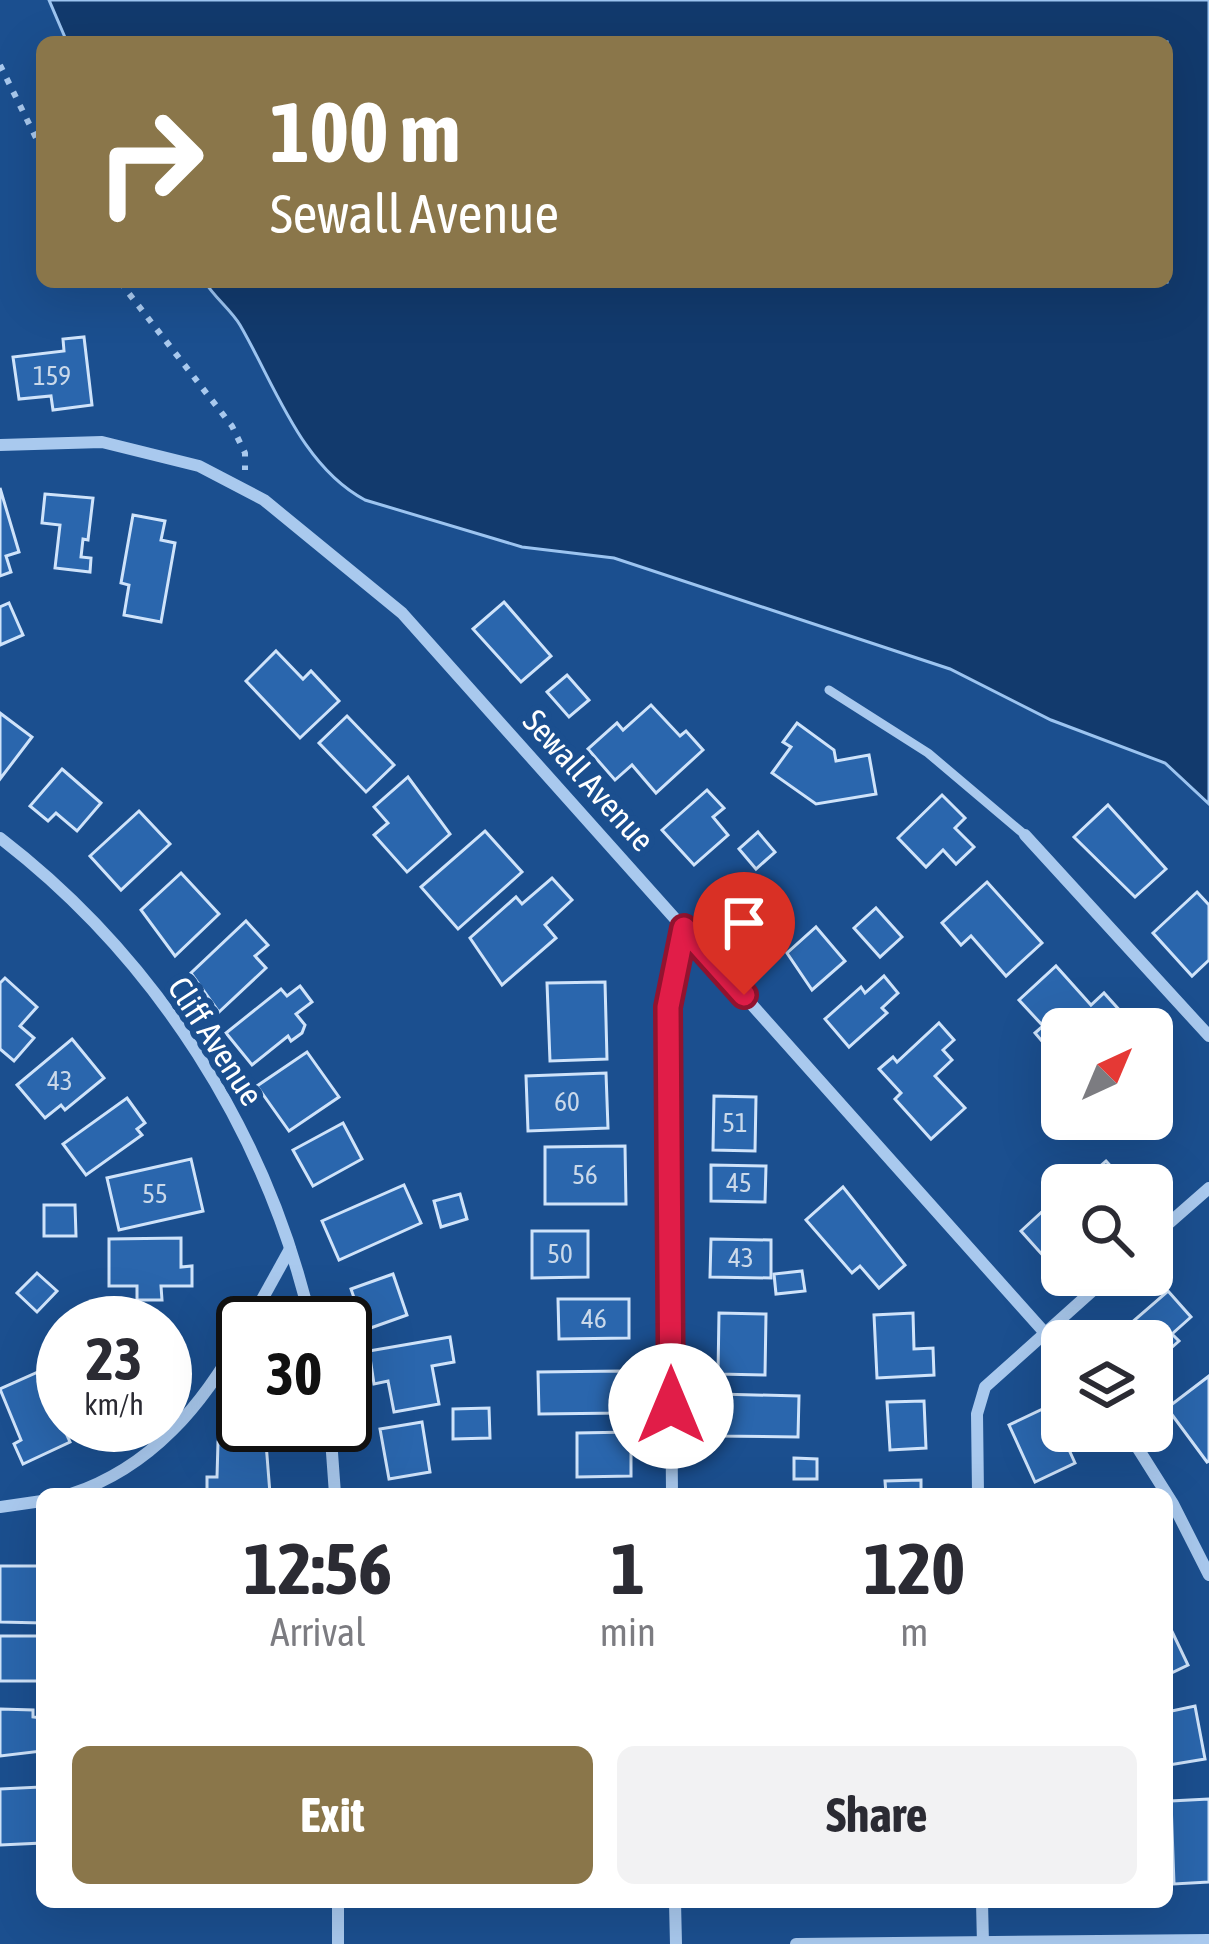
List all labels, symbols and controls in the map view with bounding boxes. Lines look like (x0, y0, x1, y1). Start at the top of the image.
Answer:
icon: right (72, 84, 228, 240)
text: 100 m (270, 84, 460, 180)
text: Sewall Avenue (270, 183, 559, 244)
house number: 159 (33, 360, 71, 391)
street label: Sewall Avenue (516, 702, 662, 858)
pin (693, 872, 795, 995)
icon: arrive (711, 890, 777, 956)
street label: Cliff Avenue (161, 970, 271, 1112)
north arrow (1041, 1008, 1173, 1140)
map controls (1041, 1008, 1173, 1452)
house number: 43 (47, 1065, 73, 1096)
house number: 60 (554, 1086, 580, 1117)
house number: 51 (722, 1107, 748, 1138)
house number: 56 (572, 1159, 598, 1190)
button: search (1041, 1164, 1173, 1296)
house number: 45 (726, 1167, 752, 1198)
house number: 55 (142, 1178, 168, 1209)
house number: 50 (547, 1238, 573, 1269)
house number: 43 (728, 1242, 754, 1273)
speed limit sign: 30 (216, 1296, 372, 1452)
house number: 46 (581, 1303, 607, 1334)
button: layers (1041, 1320, 1173, 1452)
text: 23 (86, 1324, 142, 1393)
position arrow (608, 1343, 734, 1469)
text: km/h (84, 1387, 144, 1421)
text: 12:56 (244, 1527, 392, 1609)
text: 1 (611, 1527, 645, 1609)
text: 120 (864, 1527, 965, 1609)
text: Arrival (270, 1610, 366, 1654)
text: min (600, 1610, 656, 1654)
text: m (900, 1610, 928, 1654)
button: Exit (72, 1746, 593, 1884)
button: Share (617, 1746, 1137, 1884)

